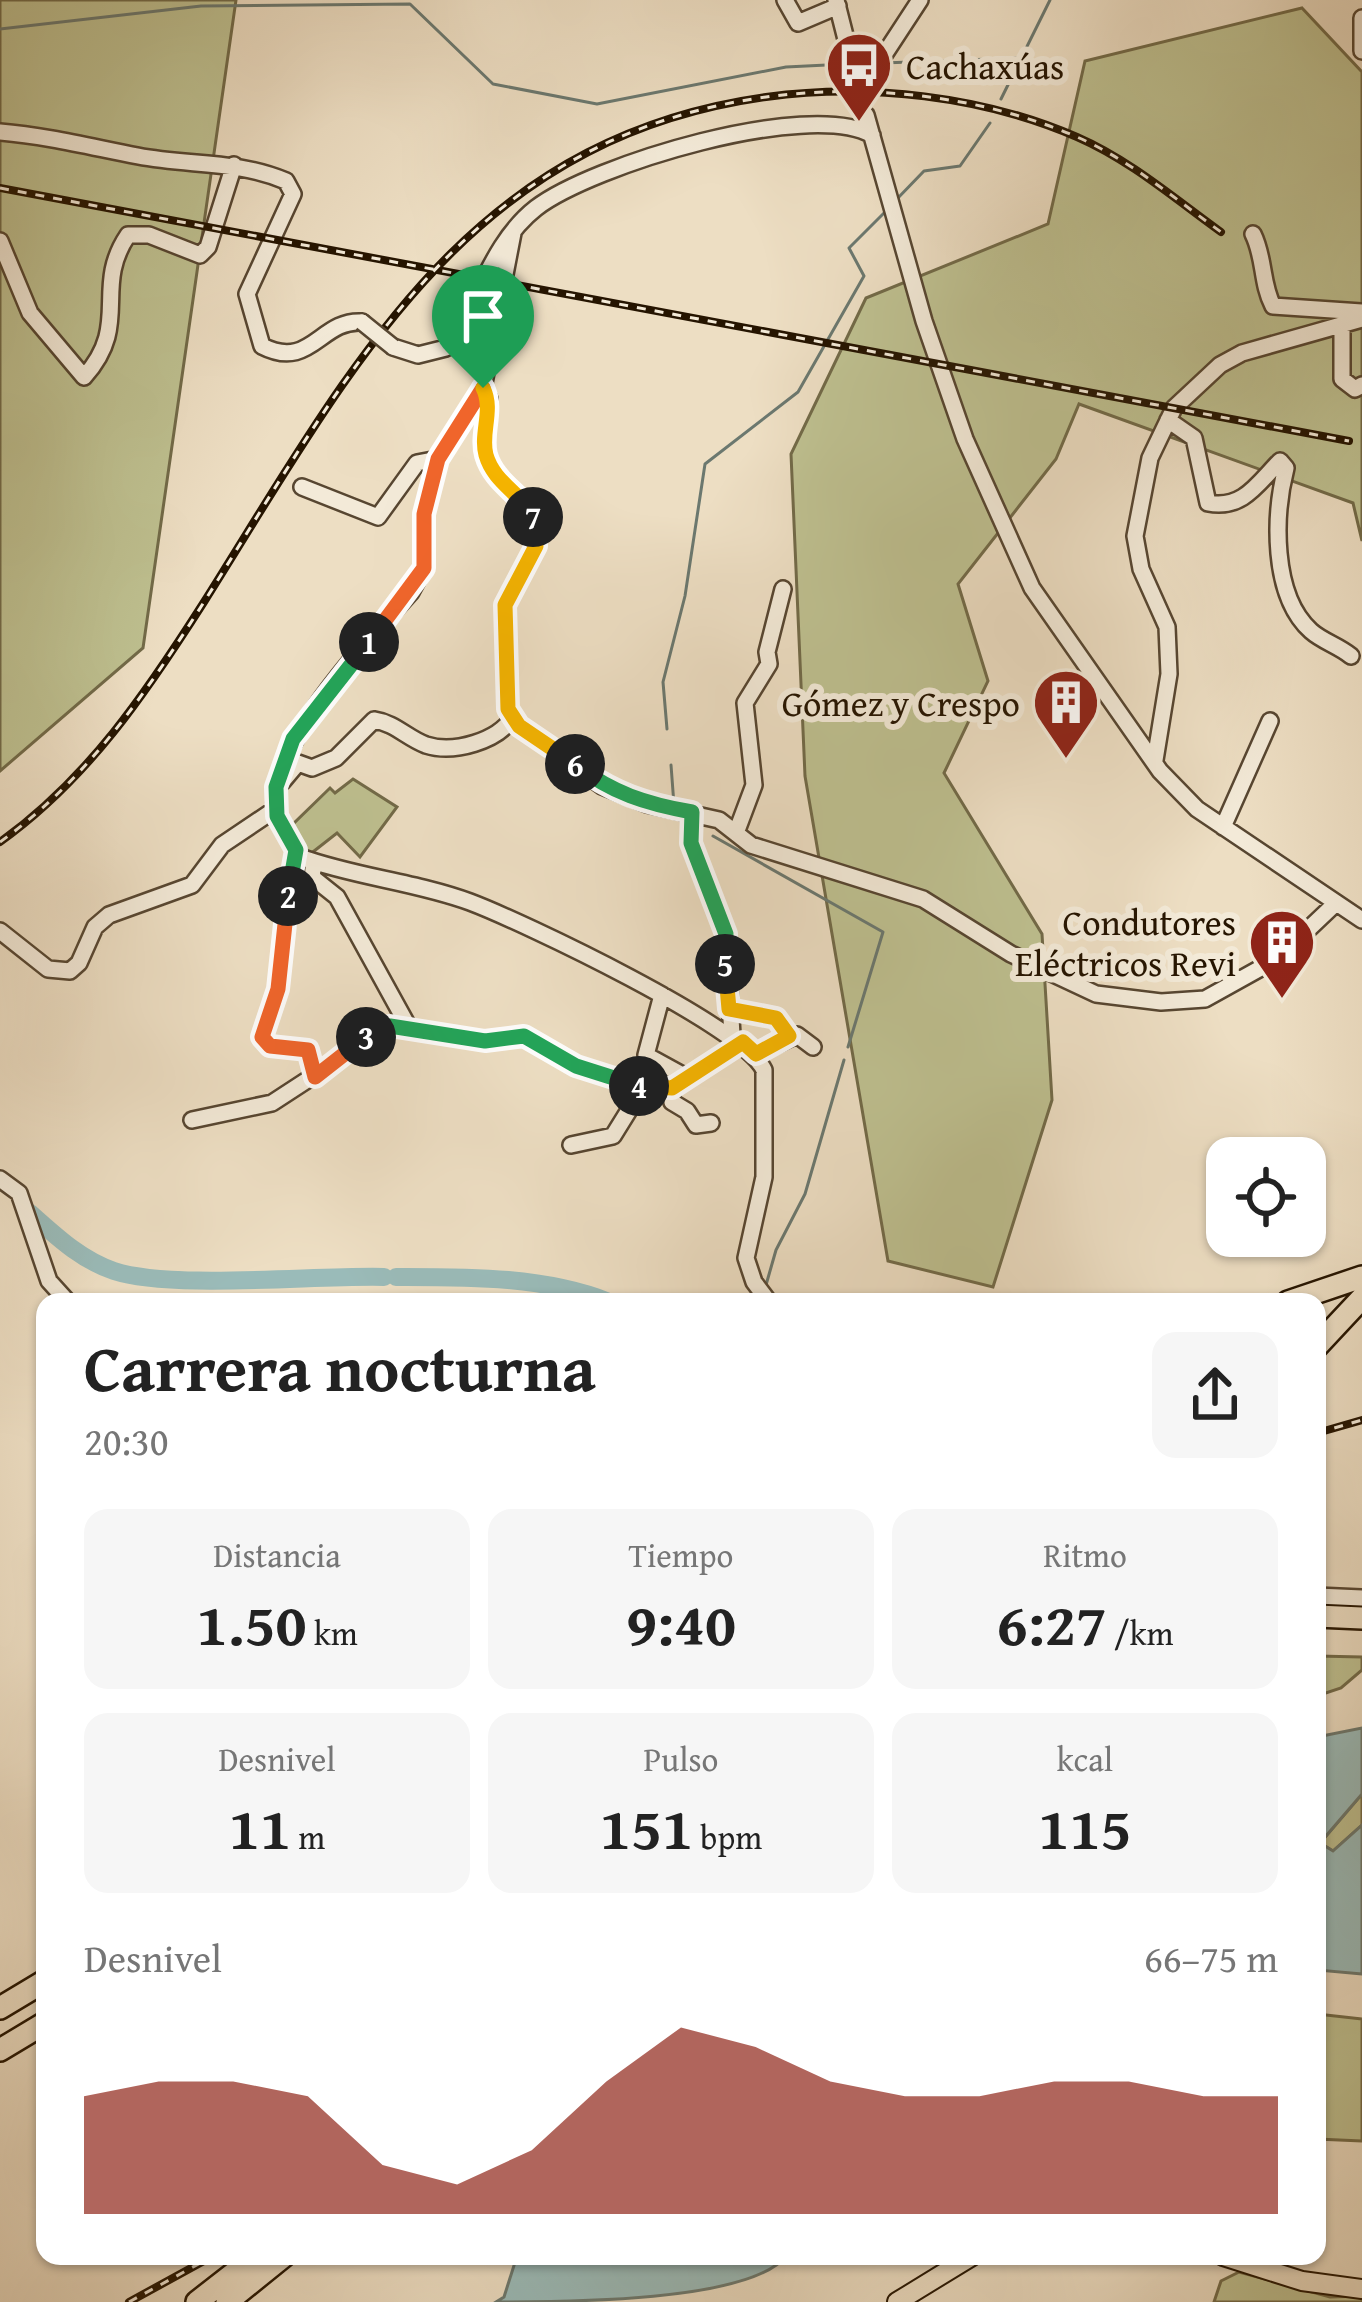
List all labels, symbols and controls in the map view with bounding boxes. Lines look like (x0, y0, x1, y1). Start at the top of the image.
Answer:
bus stop icon: Cachaxúas (824, 30, 894, 124)
place label: Cachaxúas (906, 39, 1064, 92)
pin (432, 265, 534, 388)
icon: arrive (450, 283, 516, 349)
pin: 7 (503, 487, 563, 547)
text: 7 (524, 493, 542, 541)
pin: 1 (339, 612, 399, 672)
text: 1 (360, 618, 378, 666)
building icon: Gómez y Crespo (1031, 667, 1101, 761)
place label: Gómez y Crespo (782, 676, 1020, 729)
pin: 6 (545, 734, 605, 794)
text: 6 (566, 740, 584, 788)
pin: 2 (258, 866, 318, 926)
text: 2 (279, 872, 297, 920)
place label: Condutores Eléctricos Revi (1015, 895, 1236, 989)
building icon: Condutores Eléctricos Revi (1247, 907, 1317, 1001)
pin: 5 (695, 934, 755, 994)
text: 5 (716, 940, 734, 988)
pin: 3 (336, 1007, 396, 1067)
text: 3 (357, 1013, 375, 1061)
pin: 4 (609, 1056, 669, 1116)
text: 4 (630, 1062, 648, 1110)
map controls (1206, 1137, 1326, 1257)
button: locate (1206, 1137, 1326, 1257)
text: Carrera nocturna (84, 1318, 596, 1415)
button: share (1152, 1332, 1278, 1458)
text: 20:30 (84, 1412, 169, 1469)
text: Distancia (213, 1531, 341, 1579)
text: Tiempo (629, 1531, 733, 1579)
text: Ritmo (1043, 1531, 1127, 1579)
text: 1.50 (196, 1579, 307, 1667)
text: 9:40 (626, 1579, 736, 1667)
text: 6:27 (997, 1579, 1107, 1667)
text: km (307, 1609, 358, 1657)
text: /km (1107, 1609, 1173, 1657)
text: Desnivel (219, 1735, 335, 1783)
text: Pulso (644, 1735, 718, 1783)
text: kcal (1057, 1735, 1113, 1783)
text: 11 (229, 1783, 291, 1871)
text: 151 (600, 1783, 693, 1871)
text: 115 (1038, 1783, 1132, 1871)
text: m (291, 1813, 325, 1861)
text: bpm (693, 1813, 762, 1861)
text: Desnivel (84, 1929, 222, 1986)
text: 66–75 m (1144, 1929, 1278, 1986)

